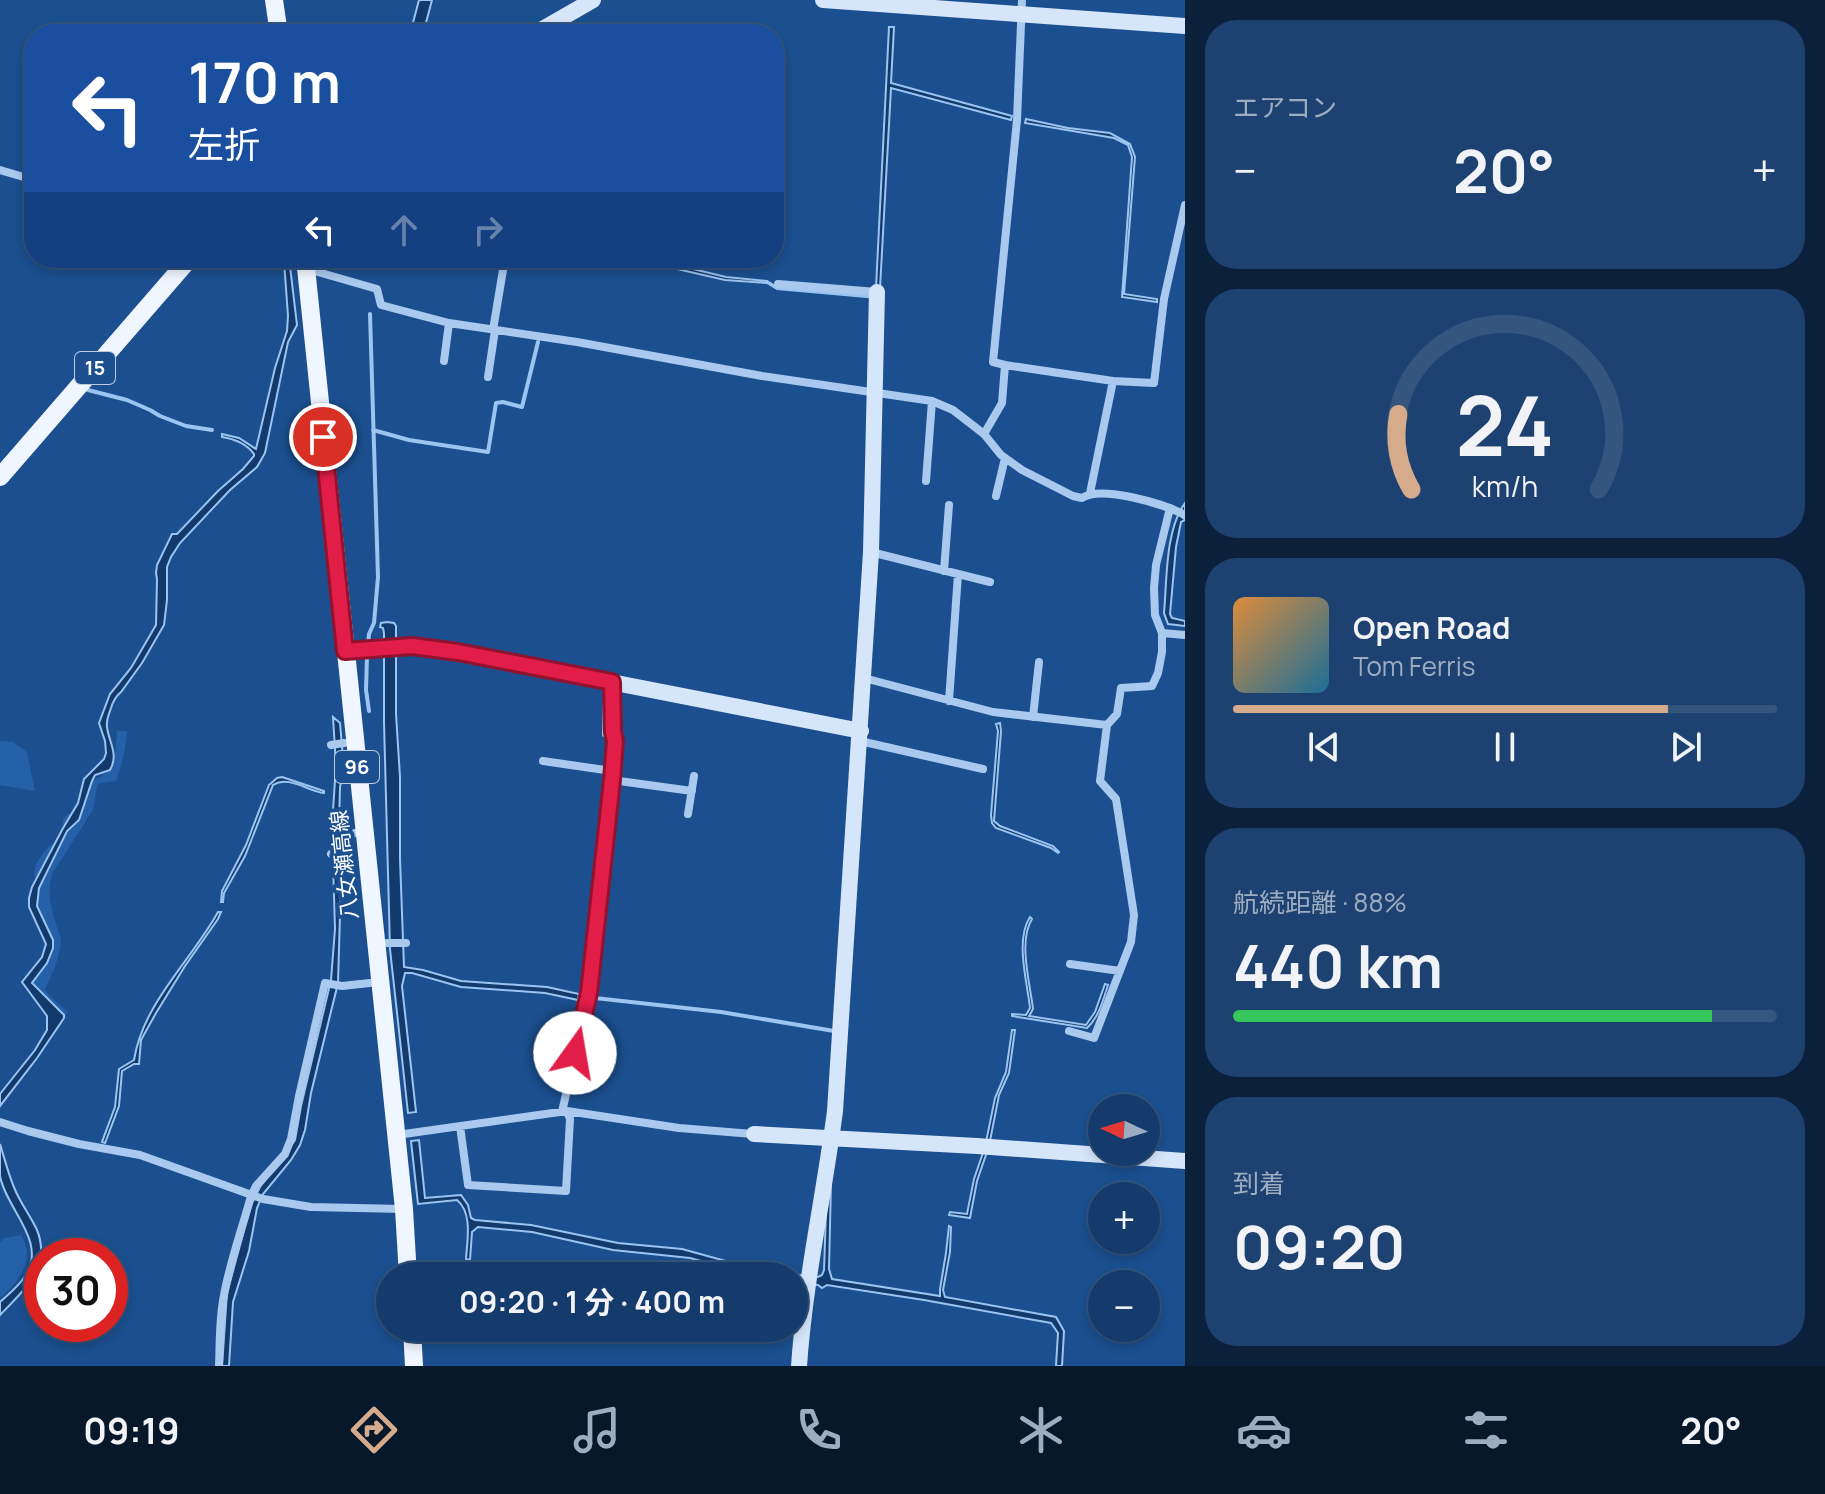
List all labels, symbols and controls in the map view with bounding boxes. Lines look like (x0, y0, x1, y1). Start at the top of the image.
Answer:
text: 170 m (188, 43, 341, 120)
icon: left (56, 56, 160, 160)
text: エアコン (1233, 89, 1337, 125)
text: 左折 (188, 120, 260, 169)
text: 20° (1453, 129, 1555, 211)
text: − (1233, 140, 1257, 200)
text: + (1752, 140, 1777, 200)
icon: left (298, 208, 342, 252)
icon: ahead (382, 208, 426, 252)
icon: right (466, 208, 510, 252)
road number: 15 (75, 352, 115, 384)
text: 24 (1456, 366, 1554, 480)
pin (289, 403, 357, 471)
icon: arrive (301, 415, 345, 459)
text: km/h (1472, 467, 1538, 506)
text: Open Road (1353, 607, 1510, 648)
text: Tom Ferris (1353, 648, 1475, 684)
icon: previous (1302, 725, 1346, 769)
icon: pause (1483, 725, 1527, 769)
icon: next (1664, 725, 1708, 769)
road number: 96 (335, 751, 379, 783)
street label: 八女瀬高線 (323, 809, 365, 921)
text: 航続距離 · 88% (1233, 884, 1407, 920)
text: 440 km (1233, 924, 1443, 1006)
position arrow (533, 1011, 617, 1095)
north arrow (1088, 1094, 1160, 1166)
map controls (1088, 1094, 1160, 1342)
text: 到着 (1233, 1165, 1285, 1201)
button: + (1088, 1182, 1160, 1254)
text: 09:20 (1233, 1205, 1406, 1287)
speed limit sign: 30 (24, 1238, 128, 1342)
button: − (1088, 1270, 1160, 1342)
text: 09:20 · 1 分 · 400 m (459, 1281, 725, 1322)
icon: directions (346, 1402, 402, 1458)
icon: music (569, 1402, 625, 1458)
icon: phone (791, 1402, 847, 1458)
icon: climate (1013, 1402, 1069, 1458)
icon: car (1236, 1402, 1292, 1458)
icon: filters (1458, 1402, 1514, 1458)
text: 09:19 (83, 1406, 180, 1455)
text: 20° (1680, 1406, 1742, 1455)

